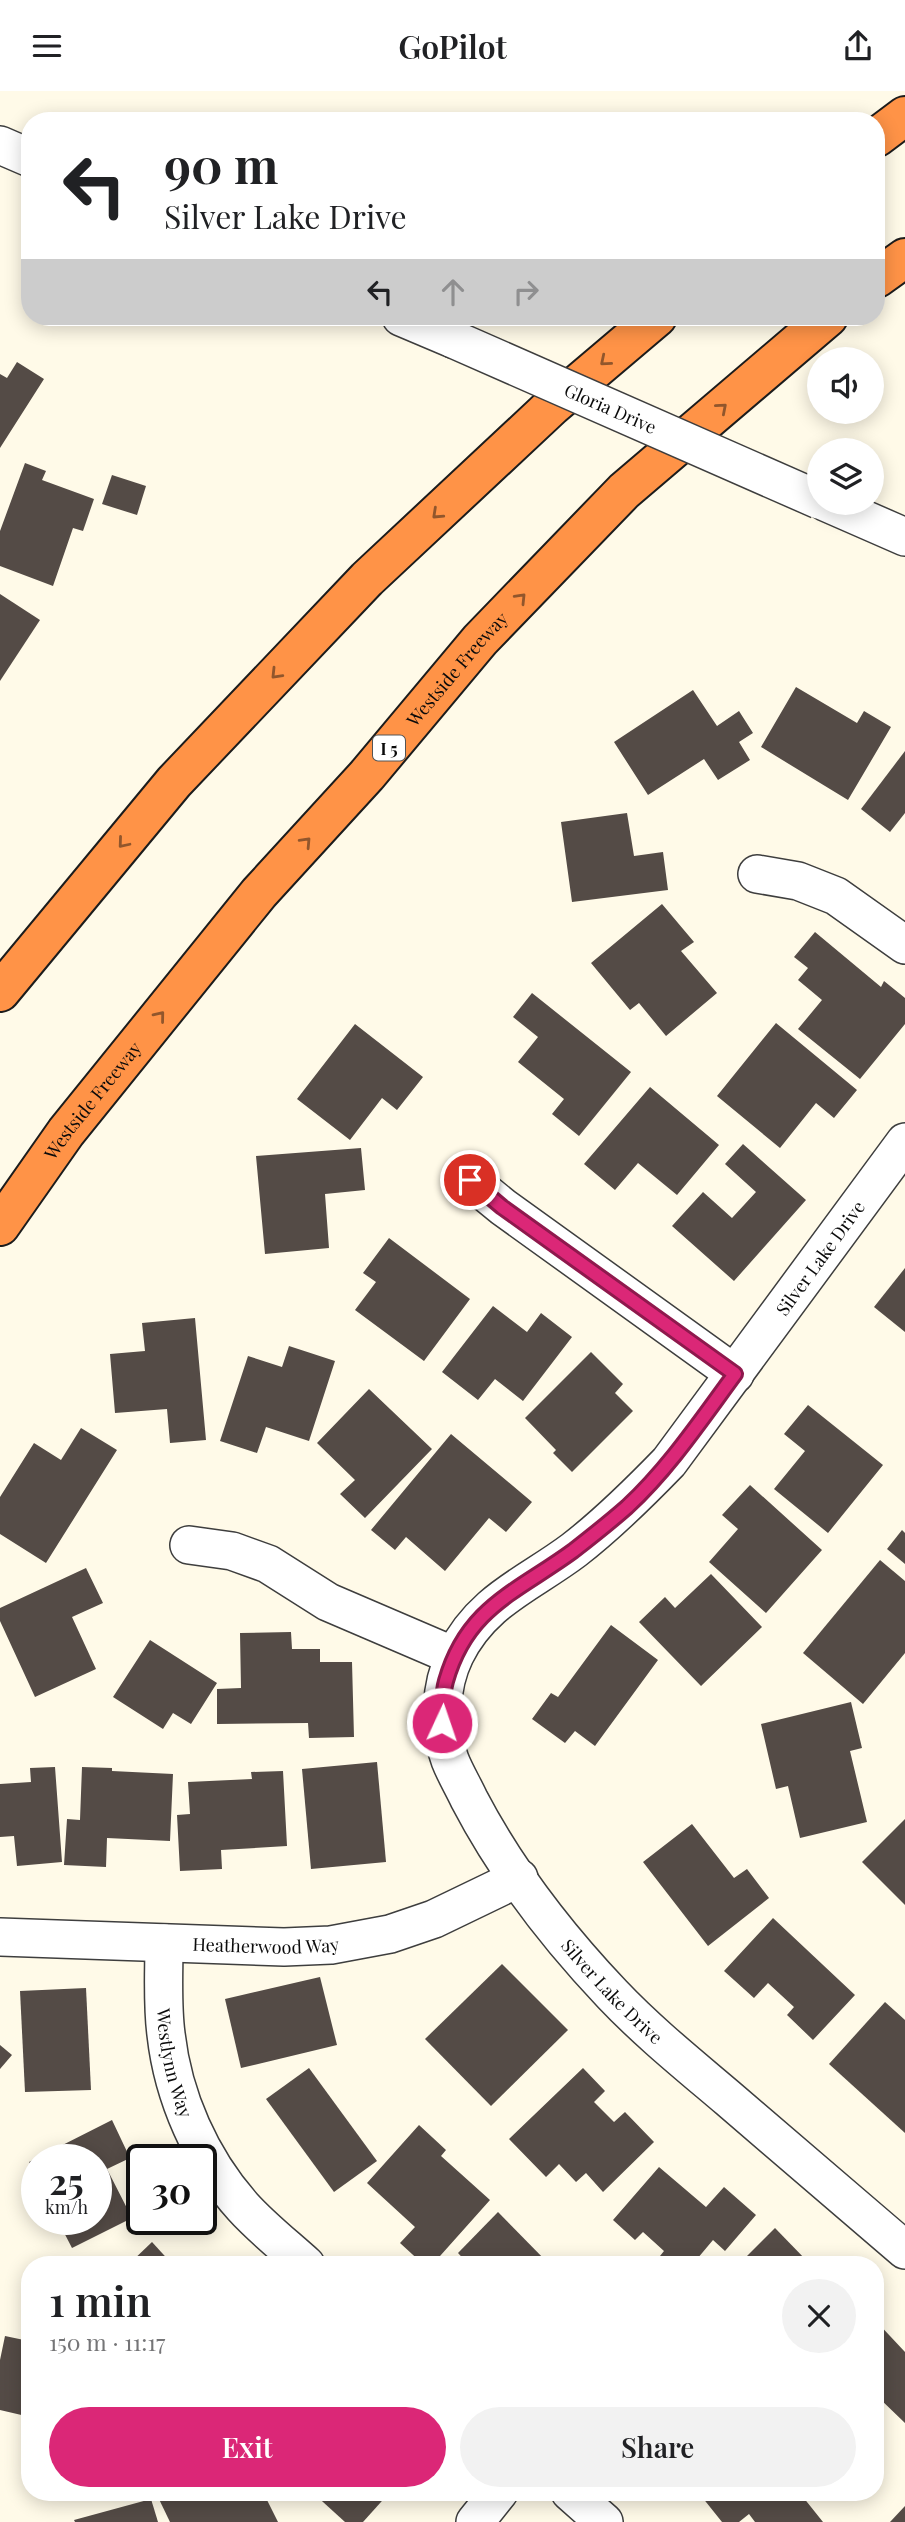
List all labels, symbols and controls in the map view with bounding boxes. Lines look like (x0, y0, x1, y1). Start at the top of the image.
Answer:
text: GoPilot (398, 24, 507, 67)
icon: menu (28, 27, 66, 65)
icon: share (839, 27, 877, 65)
text: 90 m (164, 131, 278, 196)
icon: left (49, 140, 140, 231)
text: Silver Lake Drive (164, 194, 407, 237)
icon: left (361, 273, 399, 311)
icon: ahead (434, 273, 472, 311)
icon: right (507, 273, 545, 311)
map controls (807, 347, 884, 515)
button: sound (807, 347, 884, 424)
one-way arrow (601, 353, 614, 365)
street label: Gloria Drive (561, 378, 660, 439)
one-way arrow (714, 404, 727, 416)
button: layers (807, 438, 884, 515)
one-way arrow (432, 505, 445, 518)
one-way arrow (513, 593, 526, 606)
street label: Westside Freeway (400, 607, 513, 732)
one-way arrow (272, 666, 285, 679)
road number: I 5 (373, 735, 405, 761)
one-way arrow (119, 835, 132, 847)
one-way arrow (298, 837, 310, 850)
one-way arrow (151, 1011, 164, 1023)
street label: Westside Freeway (38, 1037, 146, 1165)
pin (440, 1150, 500, 1210)
icon: arrive (451, 1161, 489, 1199)
street label: Silver Lake Drive (770, 1196, 870, 1320)
position arrow (405, 1686, 479, 1760)
street label: Heatherwood Way (192, 1932, 341, 1959)
street label: Silver Lake Drive (556, 1934, 668, 2049)
street label: Westlynn Way (152, 2007, 198, 2121)
speed limit sign: 30 (126, 2144, 217, 2235)
text: 25 (49, 2157, 84, 2204)
text: km/h (45, 2195, 88, 2219)
text: 1 min (49, 2272, 151, 2328)
button: close (782, 2279, 856, 2353)
text: 150 m · 11:17 (49, 2326, 165, 2357)
button: Exit (49, 2407, 446, 2487)
button: Share (460, 2407, 856, 2487)

